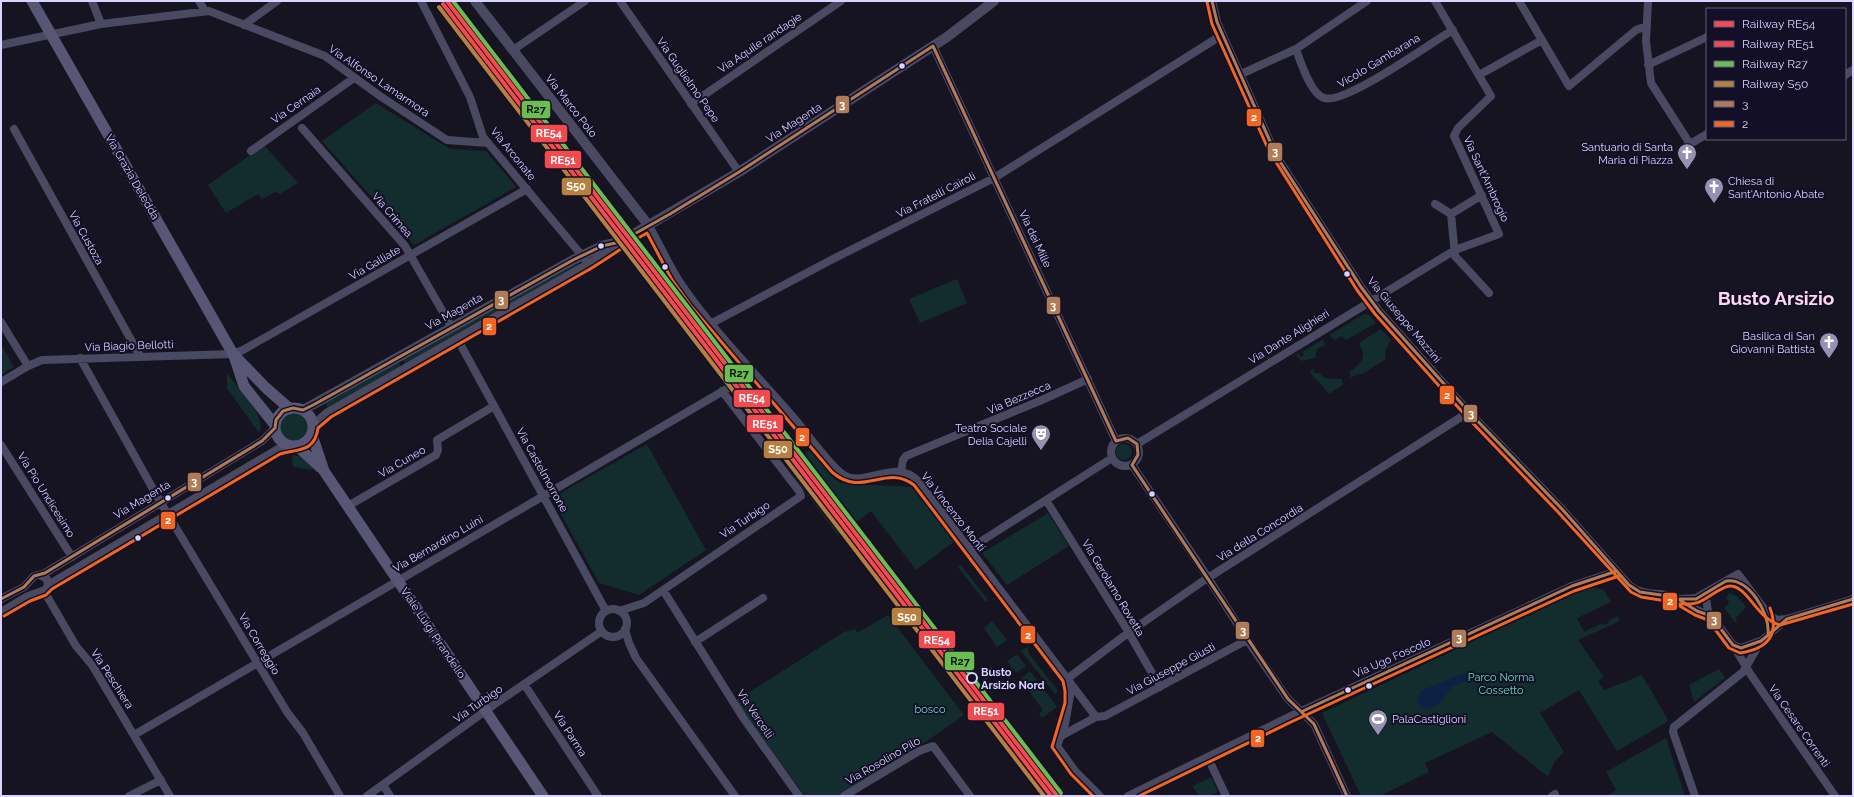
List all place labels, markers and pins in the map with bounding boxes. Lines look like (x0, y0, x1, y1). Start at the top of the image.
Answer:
unlabelled marker (897, 61, 907, 71)
place label: Santuario di Santa Maria di Piazza (1581, 141, 1673, 167)
church icon: Santuario di Santa Maria di Piazza (1676, 142, 1698, 170)
place label: Chiesa di Sant'Antonio Abate (1728, 175, 1825, 201)
church icon: Chiesa di Sant'Antonio Abate (1703, 176, 1725, 204)
unlabelled marker (596, 241, 606, 251)
unlabelled marker (660, 262, 670, 272)
unlabelled marker (1342, 269, 1352, 279)
place label: Basilica di San Giovanni Battista (1731, 330, 1815, 356)
church icon: Basilica di San Giovanni Battista (1818, 331, 1840, 359)
place label: Teatro Sociale Delia Cajelli (955, 422, 1028, 448)
theatre icon: Teatro Sociale Delia Cajelli (1030, 423, 1052, 451)
unlabelled marker (1147, 489, 1157, 499)
unlabelled marker (163, 493, 173, 503)
unlabelled marker (133, 533, 143, 543)
place label: Busto Arsizio Nord (981, 666, 1045, 692)
marker: Busto Arsizio Nord (966, 672, 978, 684)
unlabelled marker (1364, 681, 1374, 691)
unlabelled marker (1343, 685, 1353, 695)
sports icon: PalaCastiglioni (1367, 708, 1389, 736)
place label: PalaCastiglioni (1392, 713, 1466, 726)

